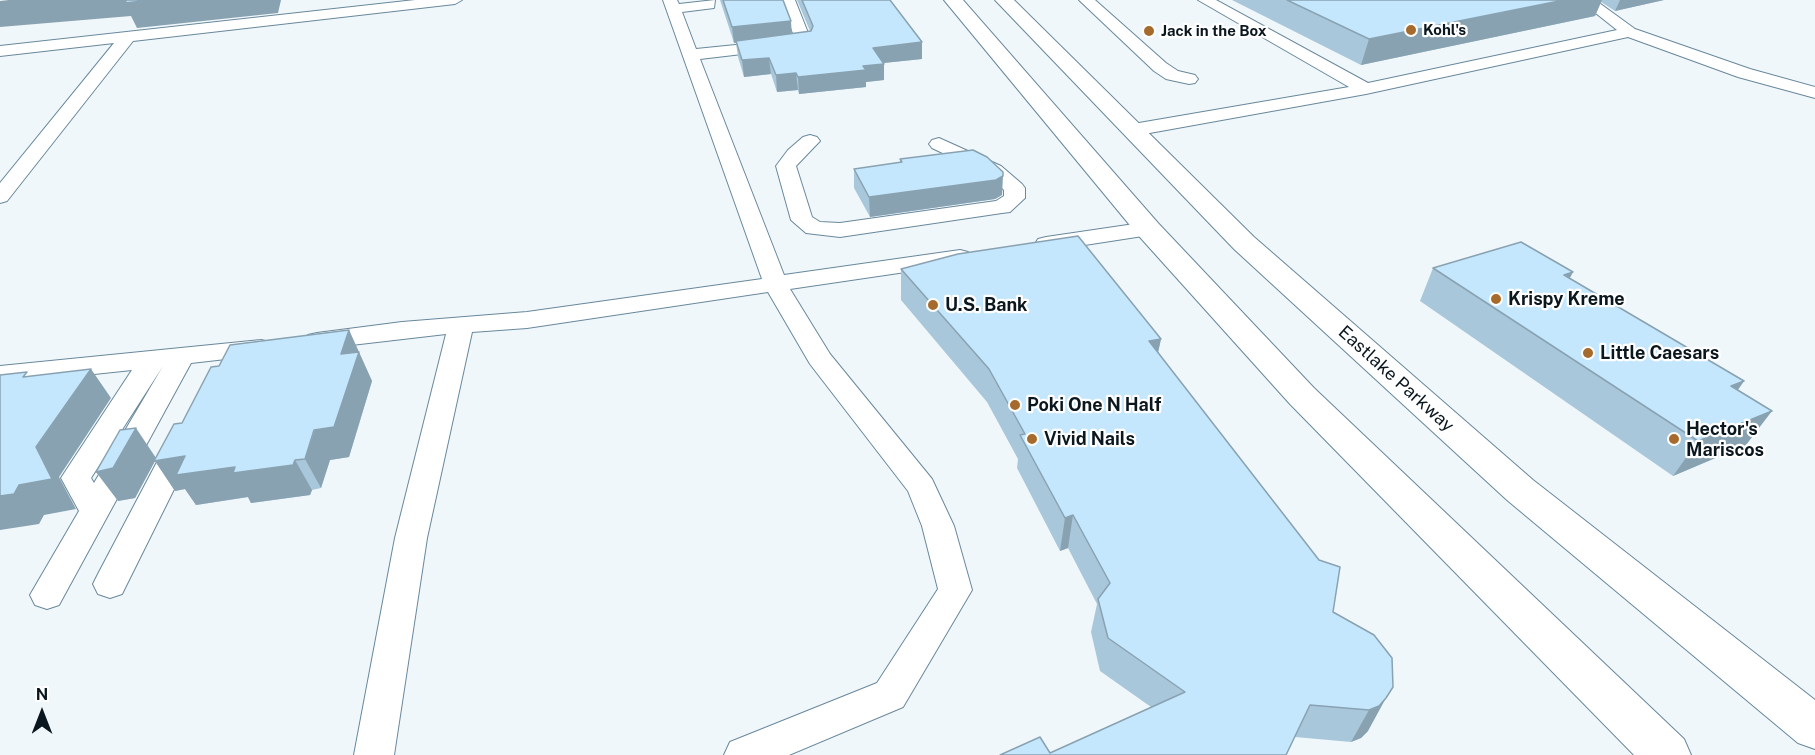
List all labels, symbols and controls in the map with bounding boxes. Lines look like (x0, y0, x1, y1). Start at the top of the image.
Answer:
place label: Kohl's (1423, 21, 1466, 39)
place label: Jack in the Box (1161, 22, 1266, 40)
marker: Kohl's (1404, 23, 1418, 37)
marker: Jack in the Box (1142, 24, 1156, 38)
place label: Krispy Kreme (1508, 288, 1625, 310)
marker: Krispy Kreme (1489, 292, 1503, 306)
place label: U.S. Bank (945, 294, 1028, 316)
marker: U.S. Bank (926, 298, 940, 312)
street label: Eastlake Parkway (1334, 321, 1458, 437)
place label: Little Caesars (1600, 342, 1719, 364)
marker: Little Caesars (1581, 346, 1595, 360)
place label: Poki One N Half (1027, 394, 1161, 416)
marker: Poki One N Half (1008, 398, 1022, 412)
place label: Hector's Mariscos (1686, 418, 1764, 460)
place label: Vivid Nails (1044, 428, 1135, 450)
marker: Vivid Nails (1025, 432, 1039, 446)
marker: Hector's Mariscos (1667, 432, 1681, 446)
north arrow (12, 683, 72, 743)
text: N (36, 685, 48, 704)

